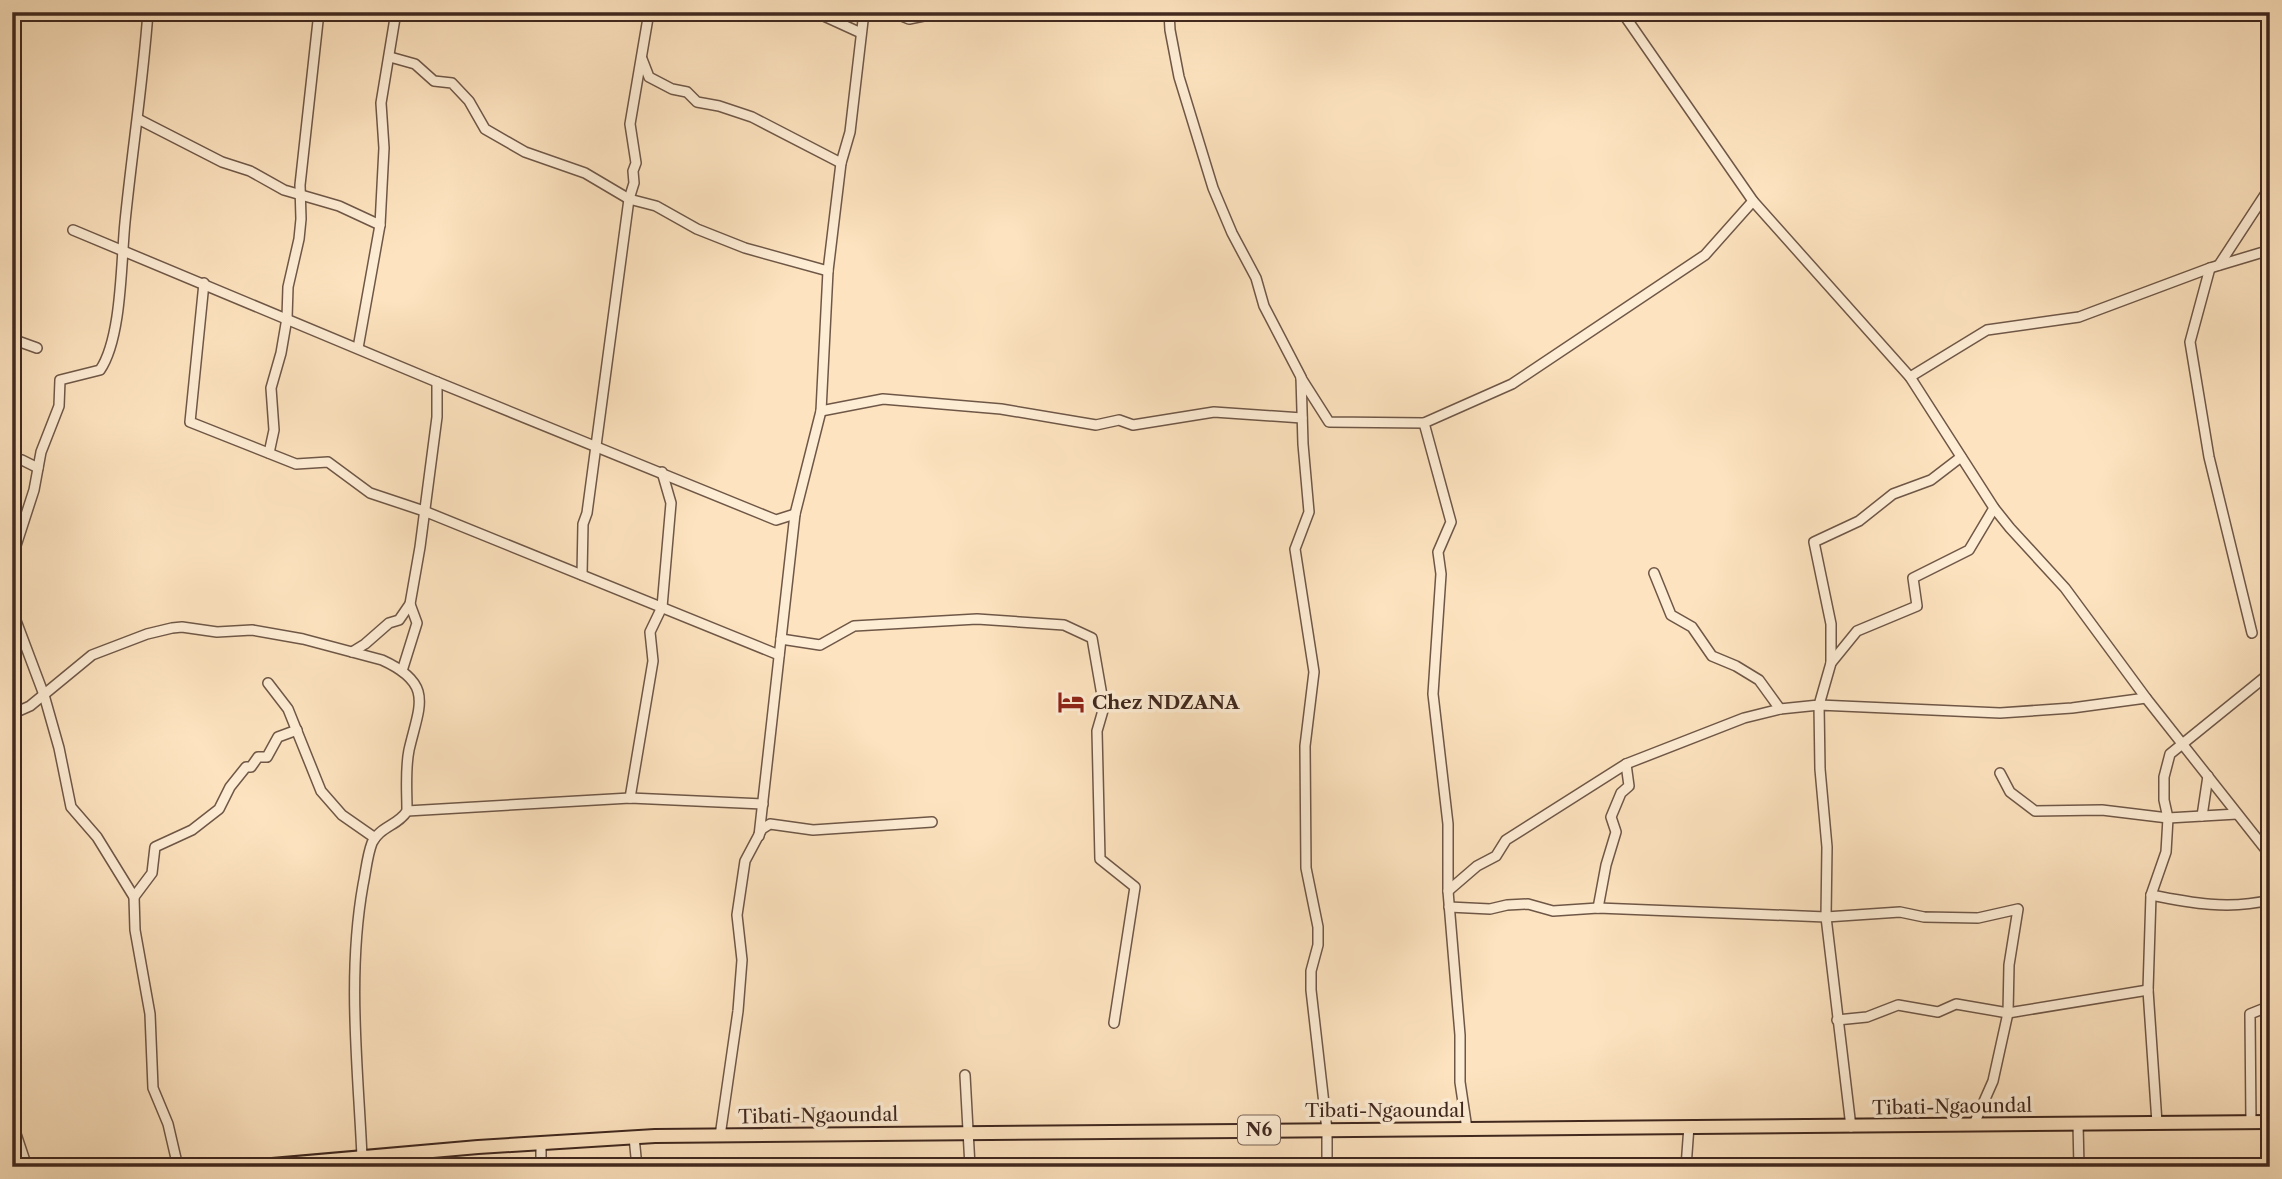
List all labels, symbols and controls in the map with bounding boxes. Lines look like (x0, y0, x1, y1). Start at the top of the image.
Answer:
hotel icon: Chez NDZANA (1056, 687, 1086, 717)
place label: Chez NDZANA (1092, 691, 1241, 714)
street label: Tibati-Ngaoundal (1872, 1094, 2033, 1119)
street label: Tibati-Ngaoundal (1305, 1099, 1465, 1122)
street label: Tibati-Ngaoundal (738, 1103, 899, 1128)
road number: N6 (1238, 1115, 1280, 1144)

